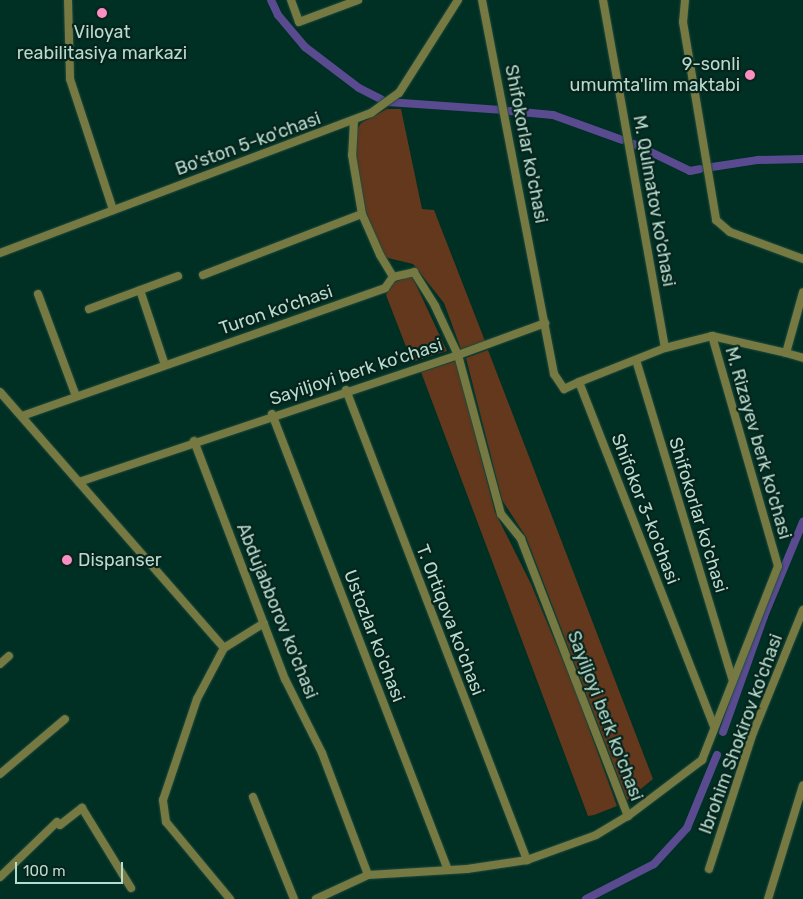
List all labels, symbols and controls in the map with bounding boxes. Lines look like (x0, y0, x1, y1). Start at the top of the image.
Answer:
marker: Viloyat reabilitasiya markazi (95, 6, 109, 20)
place label: Viloyat reabilitasiya markazi (17, 22, 187, 64)
place label: 9-sonli umumta'lim maktabi (570, 54, 740, 96)
street label: Shifokorlar ko'chasi (500, 63, 552, 225)
marker: 9-sonli umumta'lim maktabi (744, 69, 756, 81)
street label: Bo'ston 5-ko'chasi (172, 108, 324, 180)
street label: M. Qulmatov ko'chasi (628, 113, 680, 289)
street label: Turon ko'chasi (216, 280, 336, 340)
street label: Sayiljoyi berk ko'chasi (267, 334, 445, 410)
street label: M. Rizayev berk ko'chasi (720, 344, 796, 542)
street label: Shifokor 3-ko'chasi (606, 430, 684, 588)
street label: Shifokorlar ko'chasi (664, 435, 732, 595)
street label: Abdujabborov ko'chasi (232, 520, 322, 702)
street label: T. Ortiqova ko'chasi (411, 542, 489, 698)
place label: Dispanser (78, 549, 162, 571)
marker: Dispanser (60, 553, 74, 567)
street label: Ustozlar ko'chasi (339, 567, 409, 705)
street label: Sayiljoyi berk ko'chasi (563, 628, 647, 804)
street label: Ibrohim Shokirov ko'chasi (695, 631, 787, 837)
scale bar (18, 852, 125, 884)
text: 100 m (23, 862, 65, 880)

